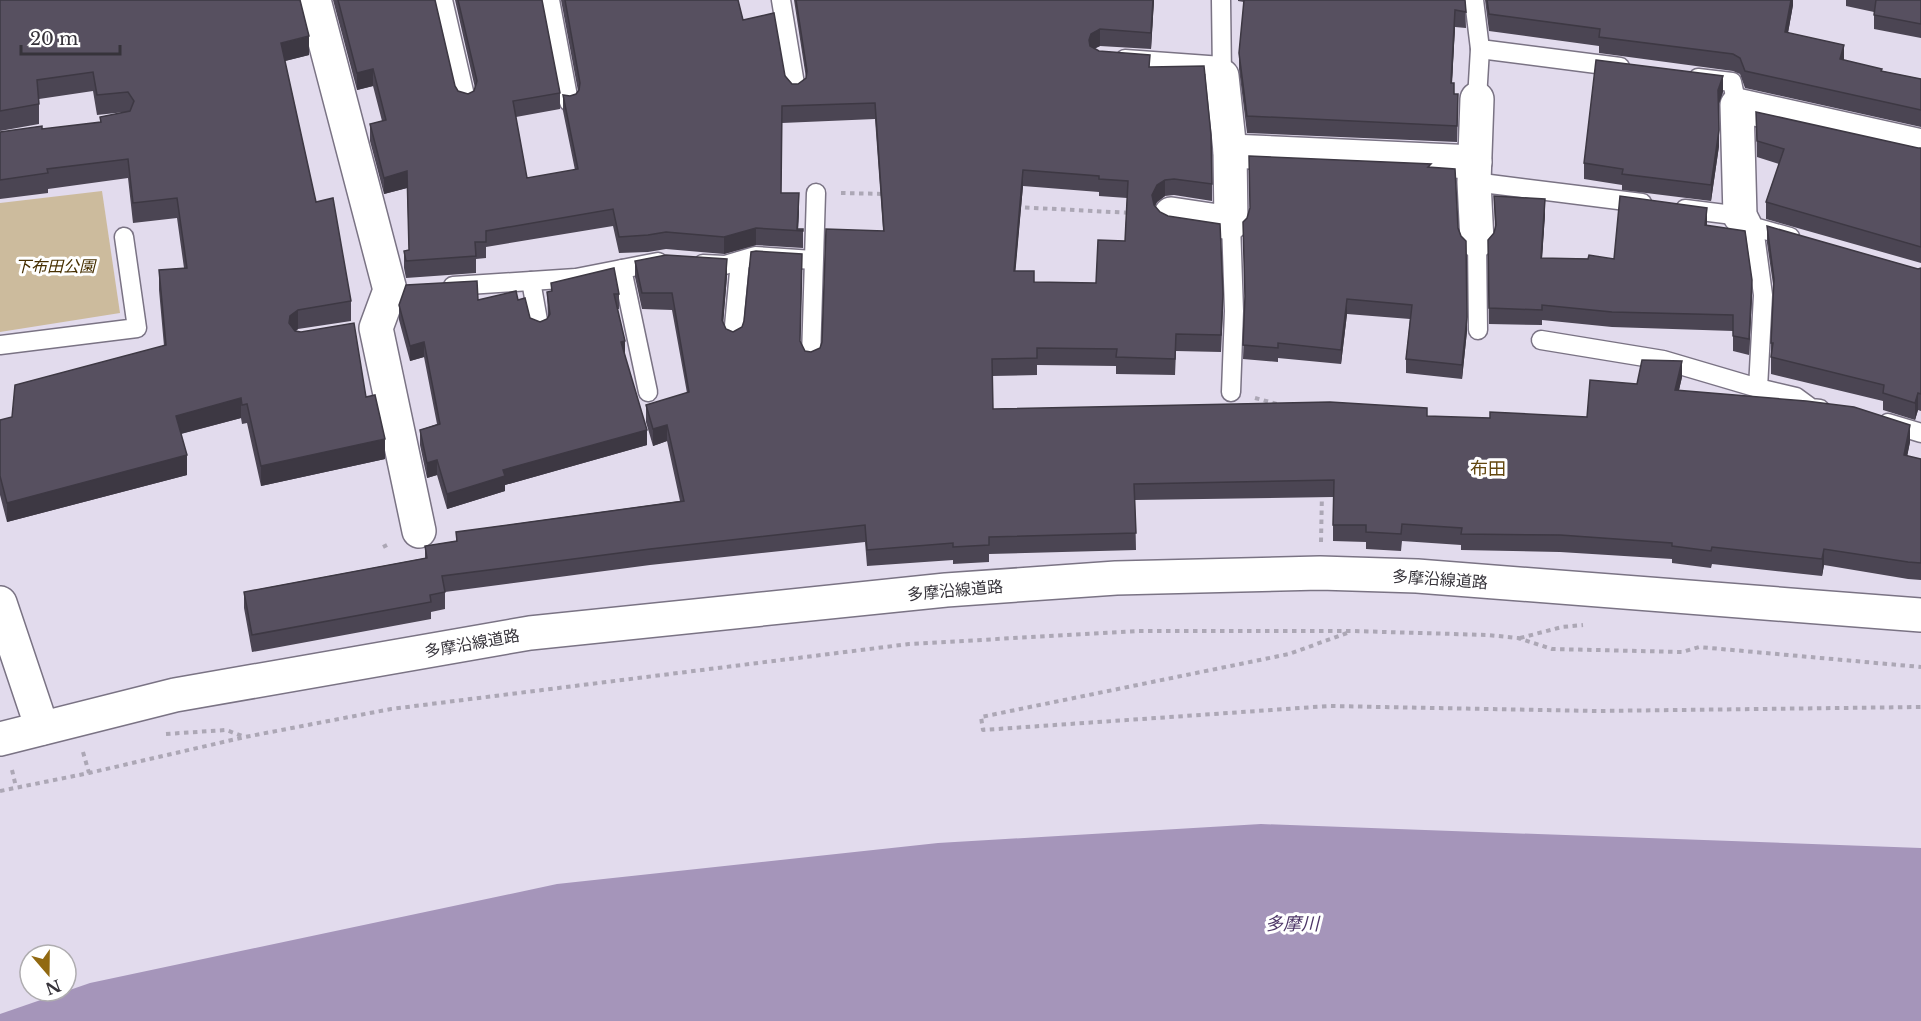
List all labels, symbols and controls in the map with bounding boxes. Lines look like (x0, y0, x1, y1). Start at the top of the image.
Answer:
scale bar (21, 18, 120, 56)
text: 20 m (30, 28, 78, 50)
park label: 下布田公園 (15, 256, 97, 276)
district label: 布田 (1470, 458, 1506, 480)
street label: 多摩沿線道路 (1391, 566, 1489, 592)
street label: 多摩沿線道路 (906, 576, 1004, 604)
street label: 多摩沿線道路 (423, 625, 521, 661)
water label: 多摩川 (1265, 913, 1321, 935)
north arrow (18, 943, 78, 1003)
text: N (43, 975, 64, 999)

